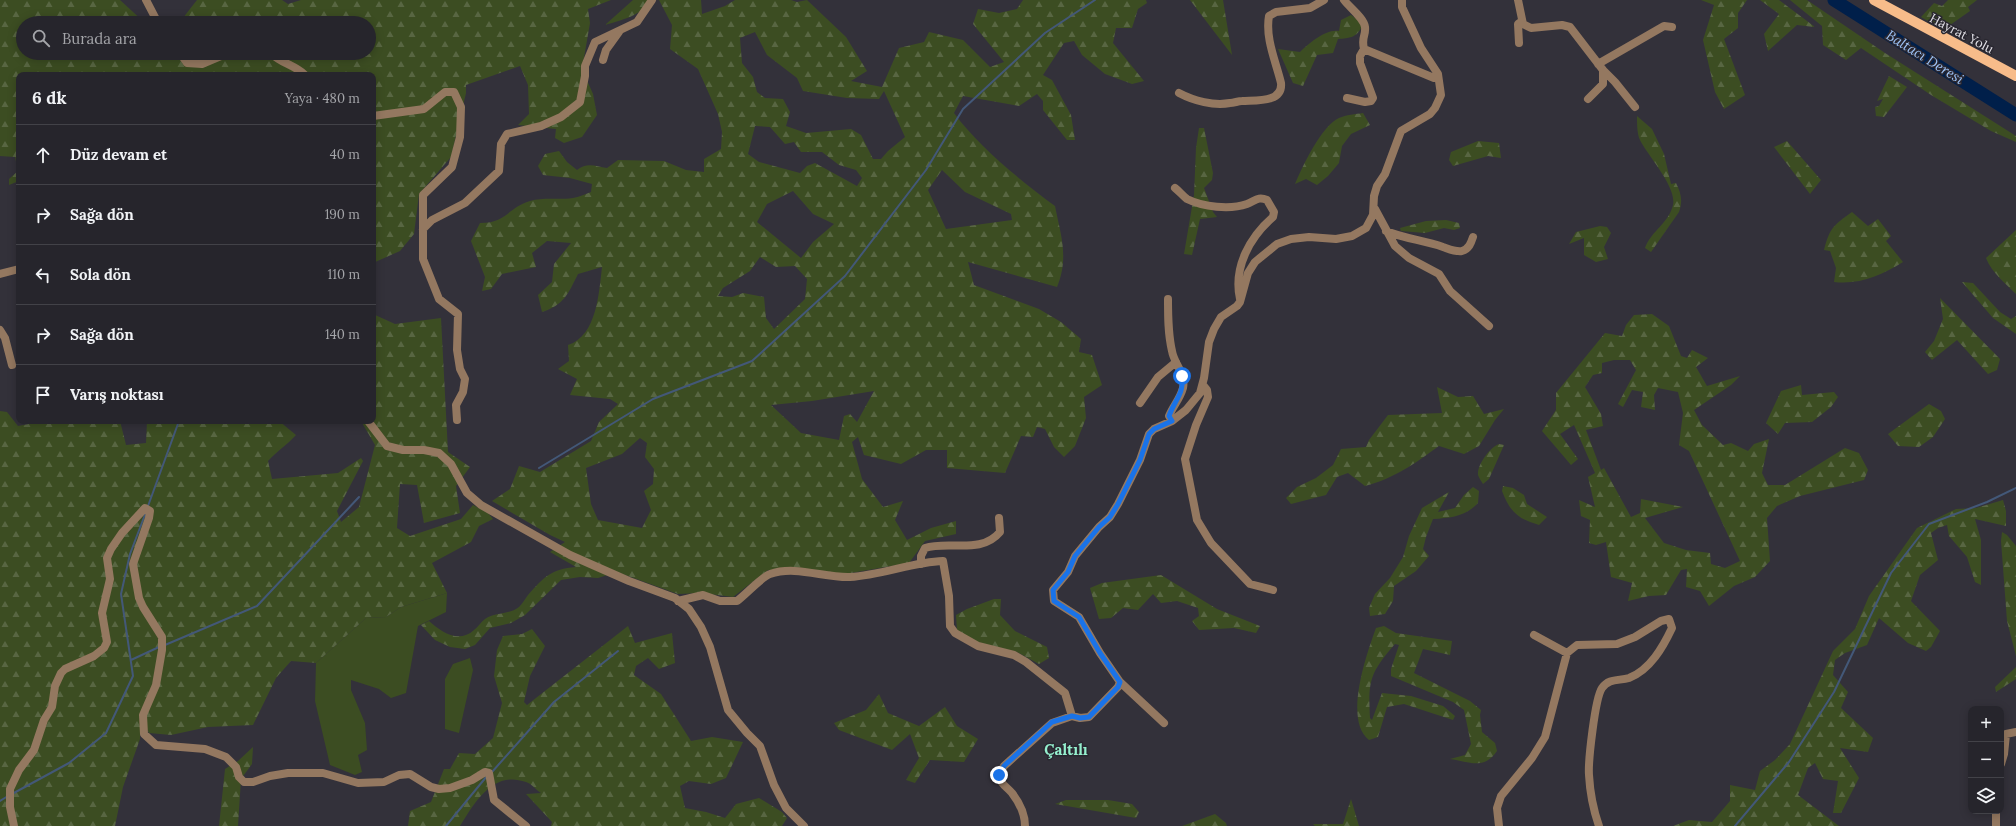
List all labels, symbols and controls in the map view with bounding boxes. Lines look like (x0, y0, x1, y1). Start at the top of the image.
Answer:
street label: Hayrat Yolu (1927, 9, 1997, 58)
search box (16, 16, 376, 60)
water label: Baltacı Deresi (1883, 26, 1968, 88)
icon: search (30, 27, 52, 49)
text: Burada ara (62, 29, 137, 48)
text: 6 dk (32, 87, 66, 109)
text: Yaya · 480 m (285, 90, 360, 107)
icon: ahead (32, 144, 54, 166)
text: Düz devam et (70, 145, 167, 164)
text: 40 m (330, 146, 360, 163)
icon: right (32, 204, 54, 226)
text: Sağa dön (70, 205, 134, 224)
text: 190 m (325, 206, 360, 223)
icon: left (32, 264, 54, 286)
text: Sola dön (70, 265, 131, 284)
text: 110 m (327, 266, 360, 283)
icon: right (32, 324, 54, 346)
text: Sağa dön (70, 325, 134, 344)
text: 140 m (325, 326, 360, 343)
route start (1173, 367, 1191, 385)
icon: arrive (32, 384, 54, 406)
text: Varış noktası (70, 385, 164, 404)
map controls (1968, 706, 2004, 814)
button: + (1968, 706, 2004, 742)
district label: Çaltılı (1044, 740, 1088, 759)
button: − (1968, 742, 2004, 778)
route end (990, 766, 1008, 784)
button: layers (1968, 778, 2004, 814)

